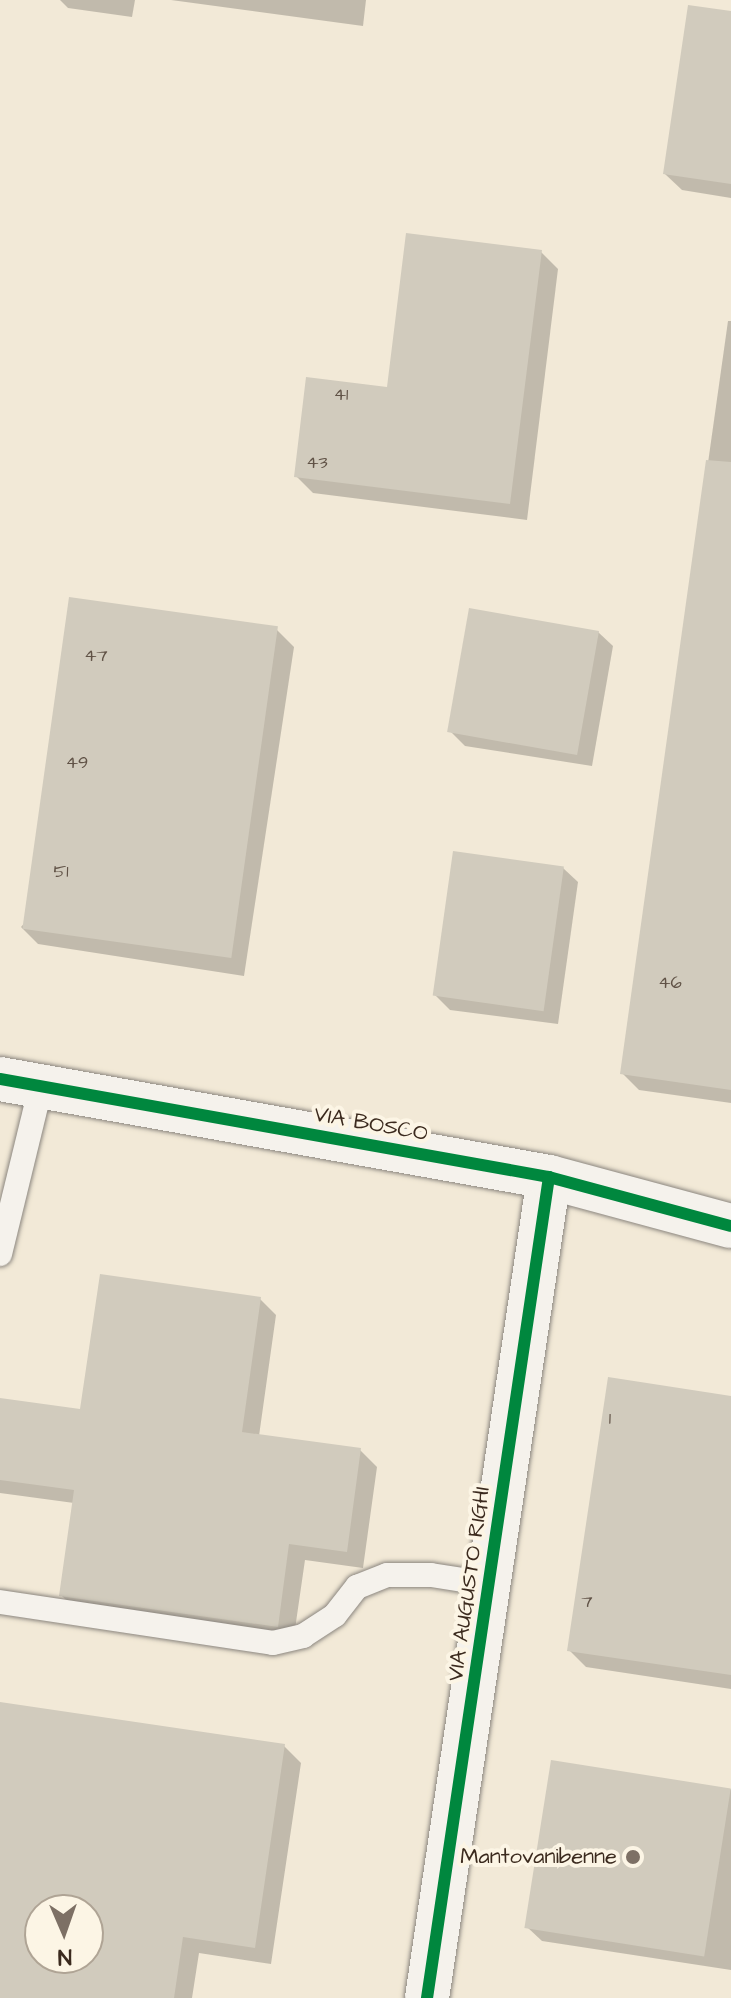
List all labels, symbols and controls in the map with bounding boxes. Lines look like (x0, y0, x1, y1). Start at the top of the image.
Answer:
house number: 41 (334, 384, 348, 406)
house number: 43 (306, 452, 328, 474)
house number: 47 (84, 645, 108, 667)
house number: 49 (66, 752, 88, 774)
house number: 51 (53, 861, 69, 883)
house number: 46 (658, 972, 682, 994)
street label: VIA BOSCO (312, 1101, 430, 1147)
house number: 1 (609, 1408, 611, 1430)
street label: VIA AUGUSTO RIGHI (442, 1485, 496, 1683)
house number: 7 (581, 1591, 593, 1613)
place label: Mantovanibenne (460, 1844, 617, 1870)
marker: Mantovanibenne (624, 1848, 642, 1866)
north arrow (24, 1894, 104, 1974)
text: N (57, 1941, 72, 1972)

